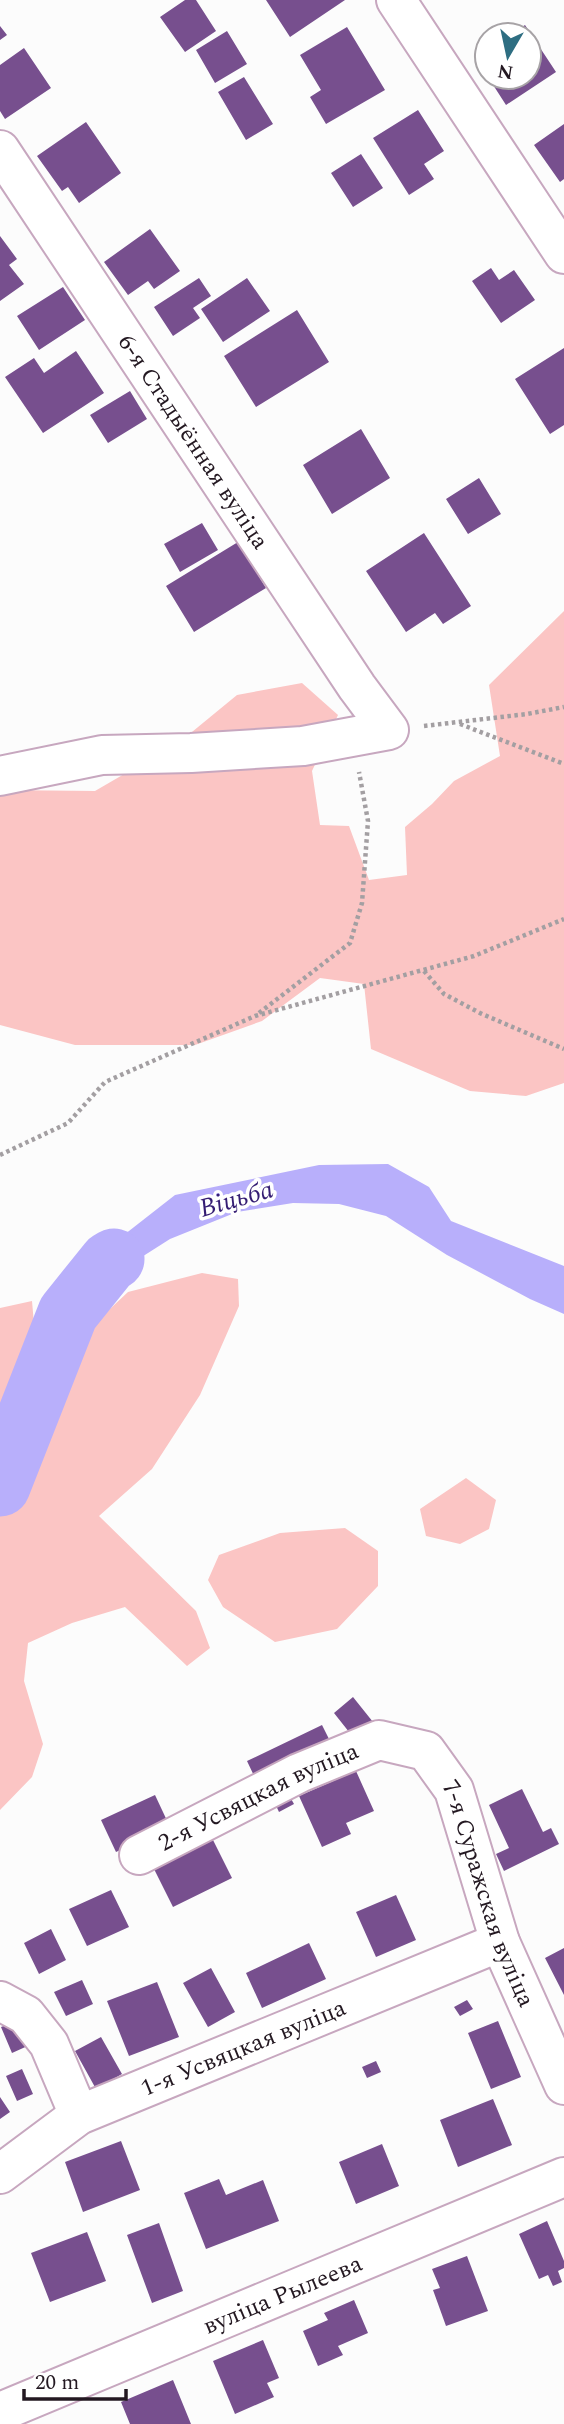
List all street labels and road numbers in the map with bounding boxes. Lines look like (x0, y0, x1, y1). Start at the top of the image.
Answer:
street label: 6-я Стадыённая вуліца (108, 327, 278, 557)
street label: 2-я Усвяцкая вуліца (152, 1733, 364, 1861)
street label: 7-я Суражская вуліца (433, 1772, 544, 2013)
street label: 1-я Усвяцкая вуліца (135, 1990, 352, 2107)
street label: вуліца Рылеева (198, 2246, 368, 2344)

